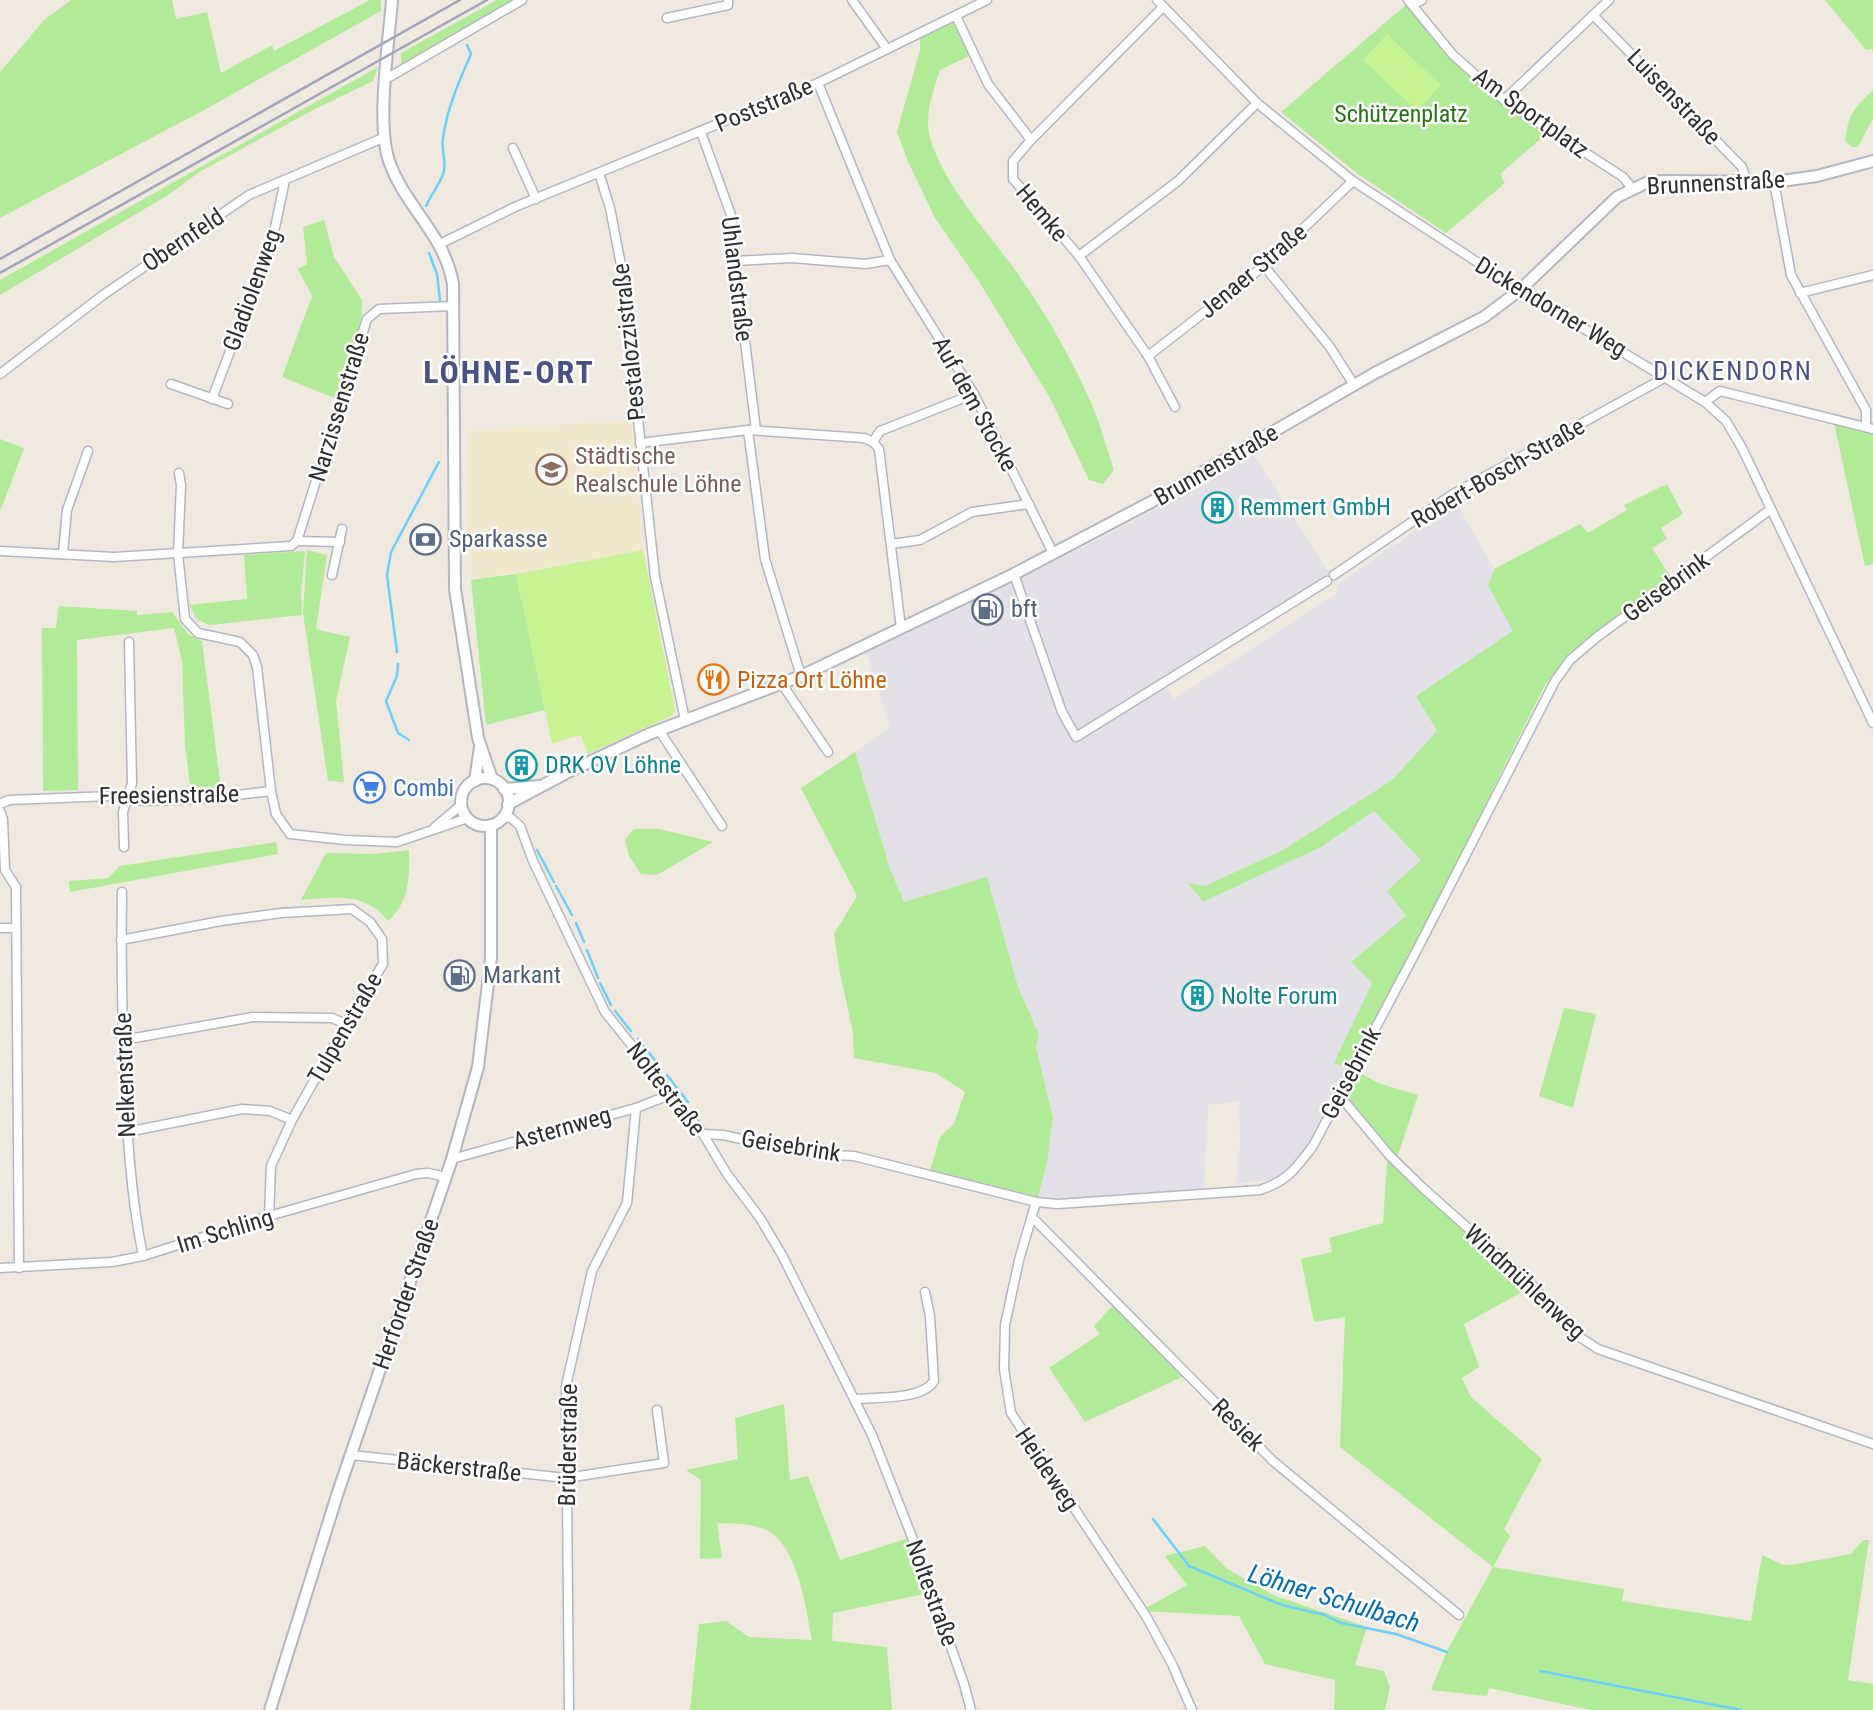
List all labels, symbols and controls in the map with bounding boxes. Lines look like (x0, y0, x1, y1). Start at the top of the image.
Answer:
street label: Luisenstraße (1622, 43, 1726, 151)
street label: Am Sportplatz (1468, 62, 1594, 164)
street label: Poststraße (711, 72, 817, 138)
park label: Schützenplatz (1334, 100, 1468, 128)
street label: Brunnenstraße (1646, 165, 1786, 201)
street label: Hemke (1010, 179, 1074, 247)
street label: Obernfeld (137, 203, 229, 277)
street label: Uhlandstraße (715, 215, 759, 343)
street label: Jenaer Straße (1194, 218, 1312, 324)
street label: Gladiolenweg (217, 225, 287, 355)
street label: Dickendorner Weg (1470, 251, 1632, 363)
street label: Pestalozzistraße (607, 262, 651, 422)
street label: Narzissenstraße (303, 329, 375, 485)
street label: Auf dem Stocke (927, 332, 1023, 476)
district label: LÖHNE-ORT (423, 353, 595, 391)
district label: DICKENDORN (1653, 356, 1813, 386)
street label: Robert-Bosch-Straße (1406, 412, 1590, 534)
street label: Brunnenstraße (1149, 418, 1283, 512)
place label: Städtische Realschule Löhne (575, 442, 741, 498)
school or university icon: Städtische Realschule Löhne (535, 453, 569, 487)
building icon: Remmert GmbH (1200, 490, 1234, 524)
place label: Remmert GmbH (1240, 493, 1391, 521)
bank icon: Sparkasse (409, 522, 443, 556)
place label: Sparkasse (449, 525, 548, 553)
street label: Geisebrink (1617, 546, 1715, 628)
fuel station icon: bft (971, 592, 1005, 626)
place label: bft (1011, 595, 1038, 623)
restaurant icon: Pizza Ort Löhne (697, 663, 731, 697)
place label: Pizza Ort Löhne (737, 666, 887, 694)
building icon: DRK OV Löhne (505, 748, 539, 782)
place label: DRK OV Löhne (545, 751, 681, 779)
supermarket icon: Combi (353, 771, 387, 805)
place label: Combi (393, 774, 454, 802)
street label: Freesienstraße (99, 780, 239, 810)
fuel station icon: Markant (443, 958, 477, 992)
place label: Markant (483, 961, 561, 989)
street label: Tulpenstraße (302, 968, 388, 1088)
building icon: Nolte Forum (1181, 979, 1215, 1013)
place label: Nolte Forum (1221, 982, 1338, 1010)
street label: Nelkenstraße (109, 1012, 141, 1138)
street label: Geisebrink (1315, 1022, 1387, 1124)
street label: Noltestraße (621, 1037, 711, 1141)
street label: Asternweg (510, 1101, 614, 1155)
street label: Geisebrink (739, 1124, 843, 1168)
street label: Im Schling (173, 1203, 277, 1259)
street label: Herforder Straße (367, 1215, 445, 1373)
street label: Windmühlenweg (1459, 1219, 1591, 1345)
street label: Brüderstraße (553, 1383, 583, 1507)
street label: Resiek (1206, 1393, 1270, 1457)
street label: Heideweg (1009, 1422, 1085, 1516)
street label: Bäckerstraße (395, 1447, 523, 1487)
street label: Noltestraße (900, 1536, 964, 1650)
water label: Löhner Schulbach (1245, 1558, 1423, 1638)

